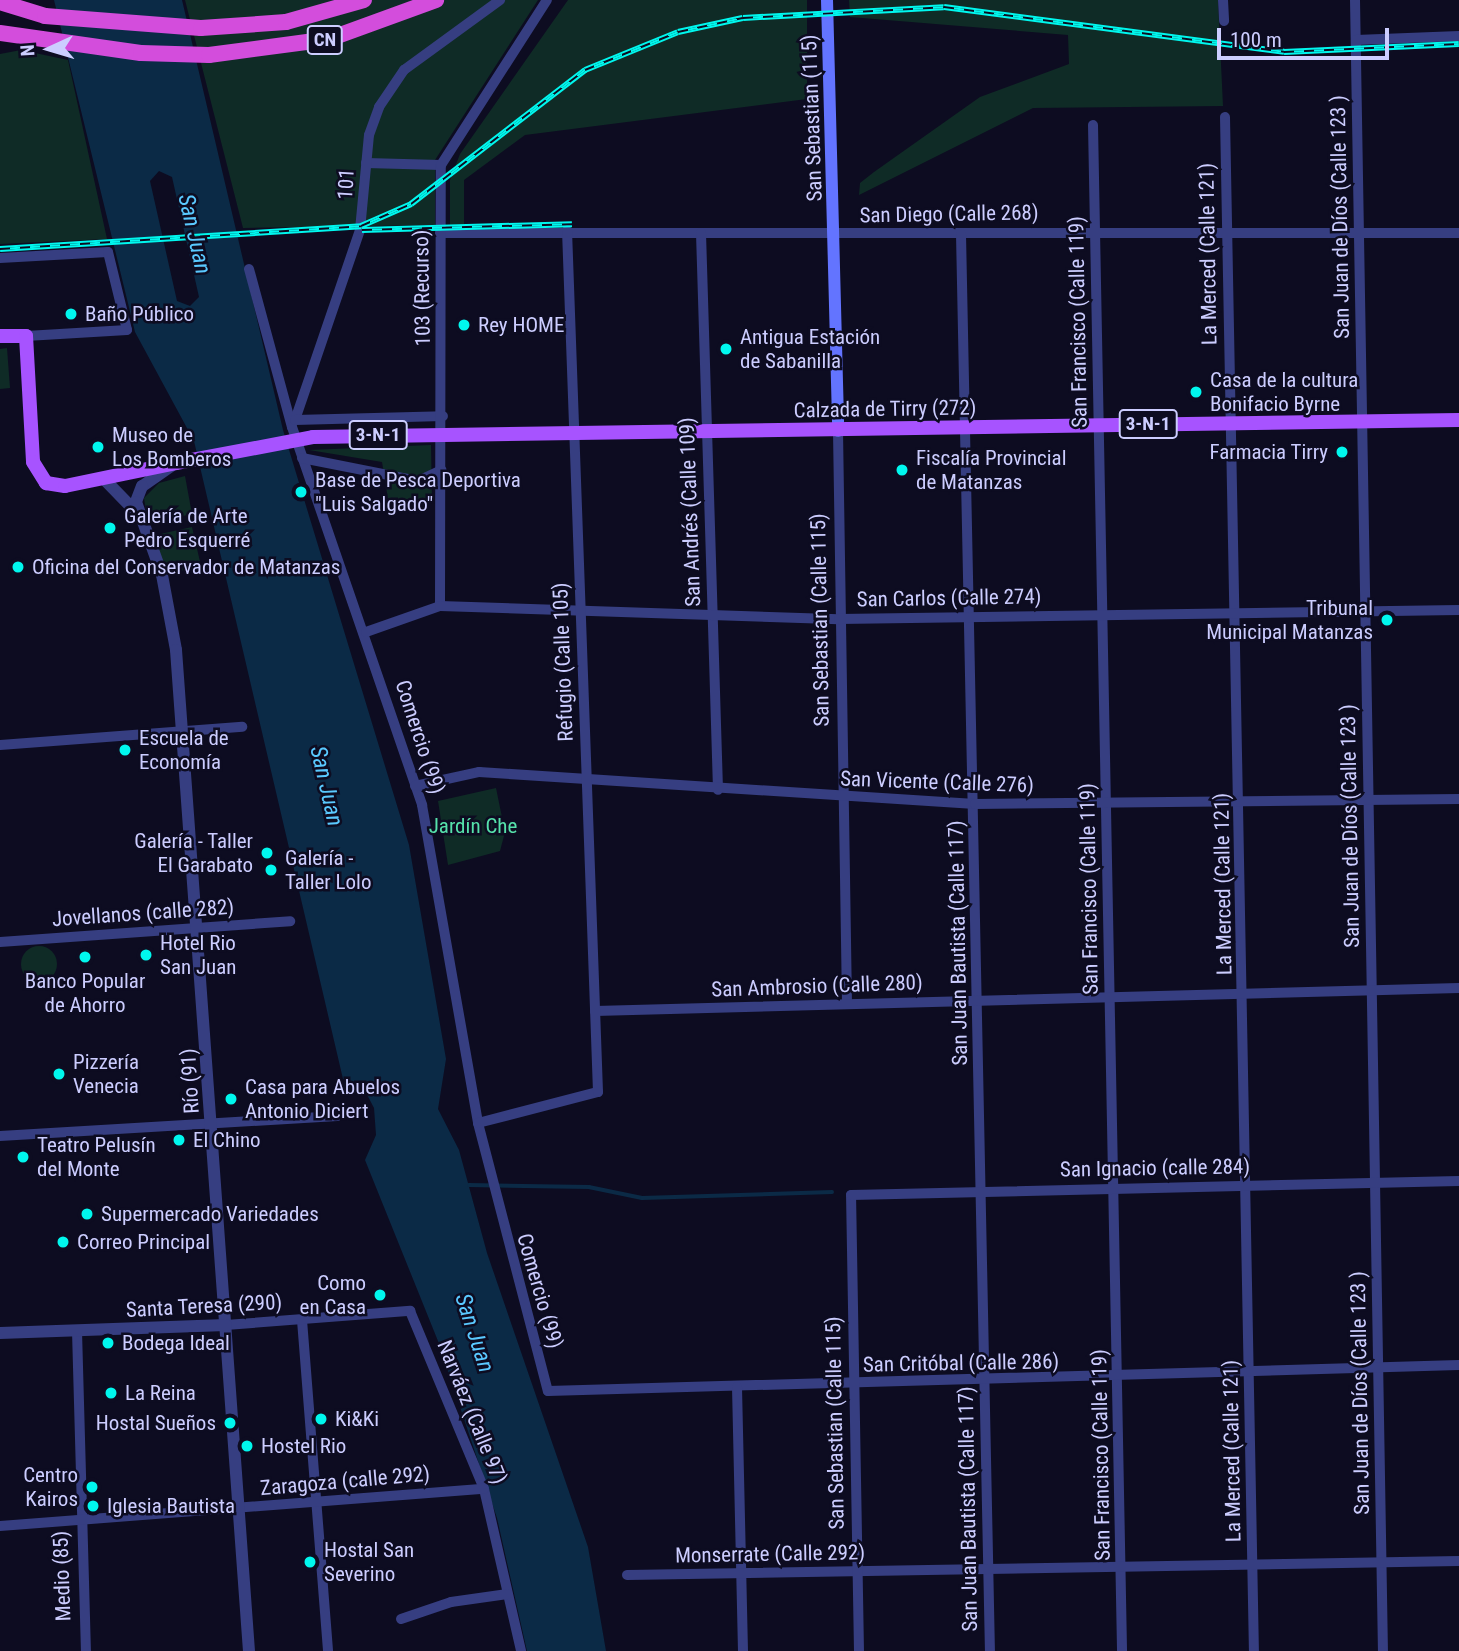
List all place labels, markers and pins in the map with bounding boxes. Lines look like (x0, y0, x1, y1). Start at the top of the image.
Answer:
place label: Baño Público (85, 301, 194, 327)
marker: Baño Público (63, 306, 79, 322)
place label: Rey HOME (478, 312, 564, 338)
marker: Rey HOME (456, 317, 472, 333)
place label: Antigua Estación de Sabanilla (740, 324, 880, 374)
marker: Antigua Estación de Sabanilla (718, 341, 734, 357)
place label: Casa de la cultura Bonifacio Byrne (1210, 367, 1358, 417)
marker: Casa de la cultura Bonifacio Byrne (1188, 384, 1204, 400)
place label: Museo de Los Bomberos (112, 422, 231, 472)
marker: Museo de Los Bomberos (90, 439, 106, 455)
place label: Farmacia Tirry (1209, 439, 1328, 465)
marker: Farmacia Tirry (1334, 444, 1350, 460)
place label: Fiscalía Provincial de Matanzas (916, 445, 1066, 495)
marker: Fiscalía Provincial de Matanzas (894, 462, 910, 478)
place label: Base de Pesca Deportiva "Luis Salgado" (315, 467, 521, 517)
marker: Base de Pesca Deportiva "Luis Salgado" (293, 484, 309, 500)
place label: Galería de Arte Pedro Esquerré (124, 503, 250, 553)
marker: Galería de Arte Pedro Esquerré (102, 520, 118, 536)
place label: Oficina del Conservador de Matanzas (32, 554, 340, 580)
marker: Oficina del Conservador de Matanzas (10, 559, 26, 575)
place label: Tribunal Municipal Matanzas (1206, 595, 1373, 645)
marker: Tribunal Municipal Matanzas (1379, 612, 1395, 628)
place label: Escuela de Economía (139, 725, 229, 775)
marker: Escuela de Economía (117, 742, 133, 758)
place label: Galería - Taller El Garabato (134, 828, 253, 878)
marker: Galería - Taller El Garabato (259, 845, 275, 861)
place label: Galería - Taller Lolo (285, 845, 371, 895)
marker: Galería - Taller Lolo (263, 862, 279, 878)
place label: Hotel Rio San Juan (160, 930, 236, 980)
marker: Hotel Rio San Juan (138, 947, 154, 963)
marker: Banco Popular de Ahorro (77, 949, 93, 965)
place label: Banco Popular de Ahorro (25, 968, 145, 1018)
place label: Pizzería Venecia (73, 1049, 139, 1099)
marker: Pizzería Venecia (51, 1066, 67, 1082)
place label: Casa para Abuelos Antonio Diciert (245, 1074, 400, 1124)
marker: Casa para Abuelos Antonio Diciert (223, 1091, 239, 1107)
place label: El Chino (193, 1127, 261, 1153)
place label: Teatro Pelusín del Monte (37, 1132, 156, 1182)
marker: El Chino (171, 1132, 187, 1148)
marker: Teatro Pelusín del Monte (15, 1149, 31, 1165)
place label: Supermercado Variedades (101, 1201, 319, 1227)
marker: Supermercado Variedades (79, 1206, 95, 1222)
place label: Correo Principal (77, 1229, 210, 1255)
marker: Correo Principal (55, 1234, 71, 1250)
place label: Como en Casa (300, 1270, 366, 1320)
marker: Como en Casa (372, 1287, 388, 1303)
place label: Bodega Ideal (122, 1330, 230, 1356)
marker: Bodega Ideal (100, 1335, 116, 1351)
place label: La Reina (125, 1380, 196, 1406)
marker: La Reina (103, 1385, 119, 1401)
place label: Ki&Ki (335, 1406, 379, 1432)
place label: Hostal Sueños (96, 1410, 216, 1436)
marker: Ki&Ki (313, 1411, 329, 1427)
marker: Hostal Sueños (222, 1415, 238, 1431)
place label: Hostel Rio (261, 1433, 346, 1459)
marker: Hostel Rio (239, 1438, 255, 1454)
place label: Centro Kairos (23, 1462, 78, 1512)
marker: Centro Kairos (84, 1479, 100, 1495)
place label: Iglesia Bautista (107, 1493, 235, 1519)
marker: Iglesia Bautista (85, 1498, 101, 1514)
place label: Hostal San Severino (324, 1537, 414, 1587)
marker: Hostal San Severino (302, 1554, 318, 1570)

